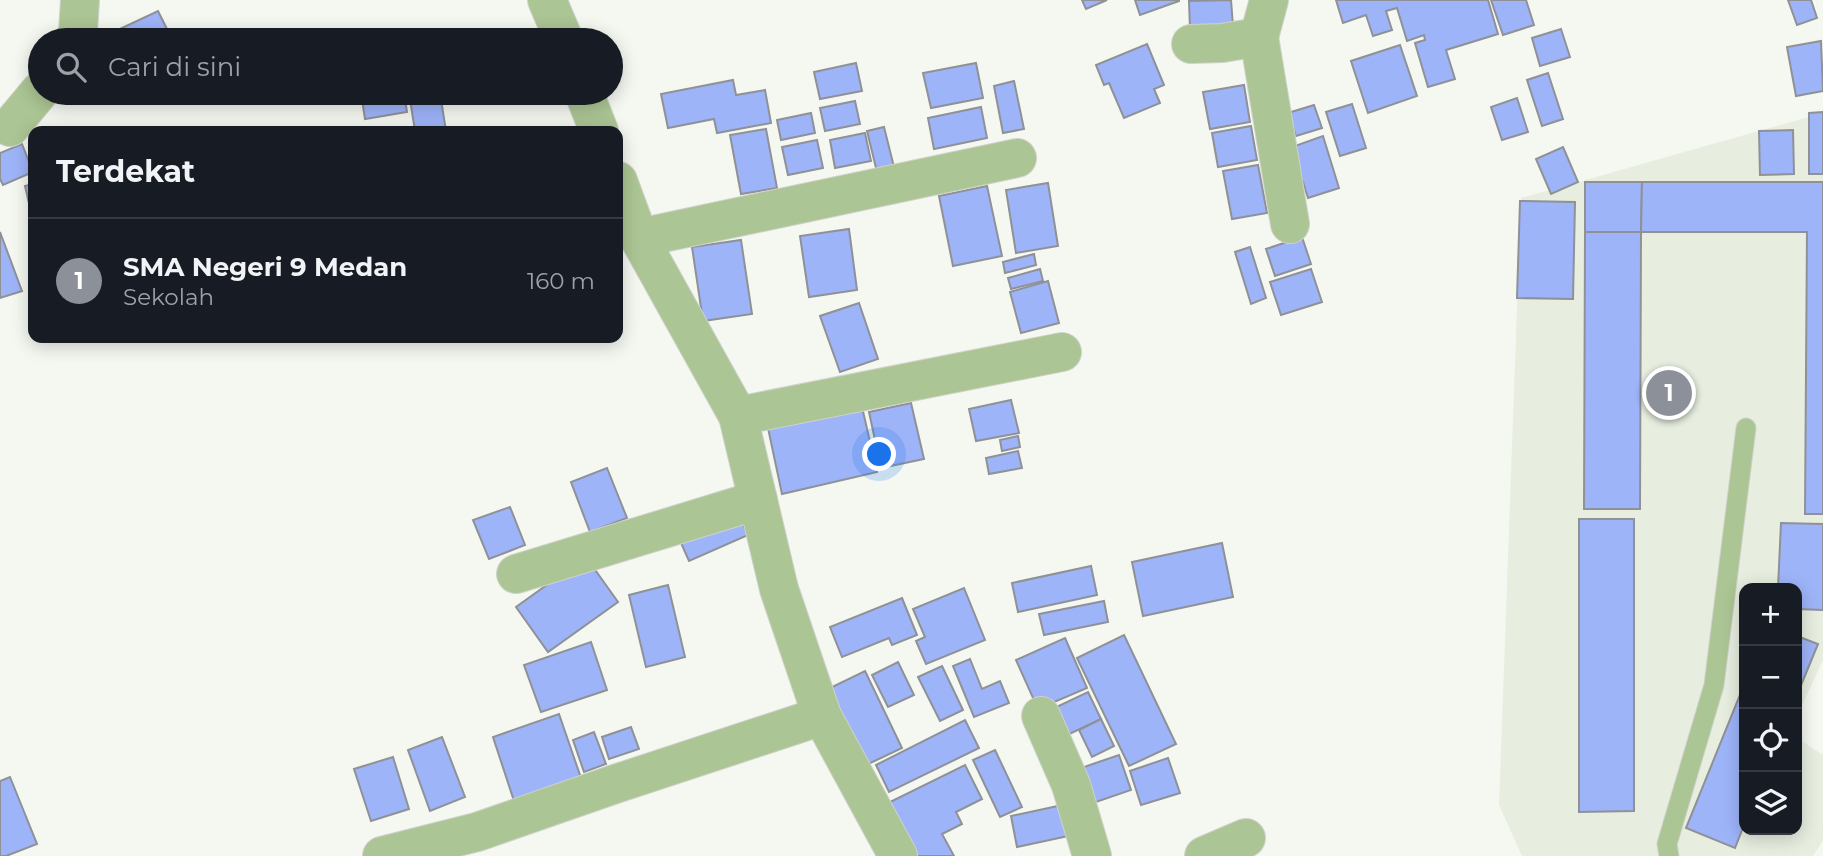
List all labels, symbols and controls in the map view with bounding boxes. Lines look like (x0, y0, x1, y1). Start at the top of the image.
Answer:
search box (28, 28, 623, 105)
icon: search (52, 48, 90, 86)
text: Cari di sini (108, 51, 241, 83)
text: Terdekat (56, 153, 195, 190)
text: SMA Negeri 9 Medan (123, 251, 407, 283)
text: 1 (74, 267, 84, 295)
text: 160 m (527, 267, 595, 295)
text: Sekolah (123, 283, 214, 311)
pin: 1 (1646, 367, 1692, 419)
your location (862, 437, 896, 471)
map controls (1739, 583, 1802, 835)
button: + (1739, 583, 1802, 646)
button: − (1739, 646, 1802, 709)
button: locate (1739, 709, 1802, 772)
button: layers (1739, 772, 1802, 835)

